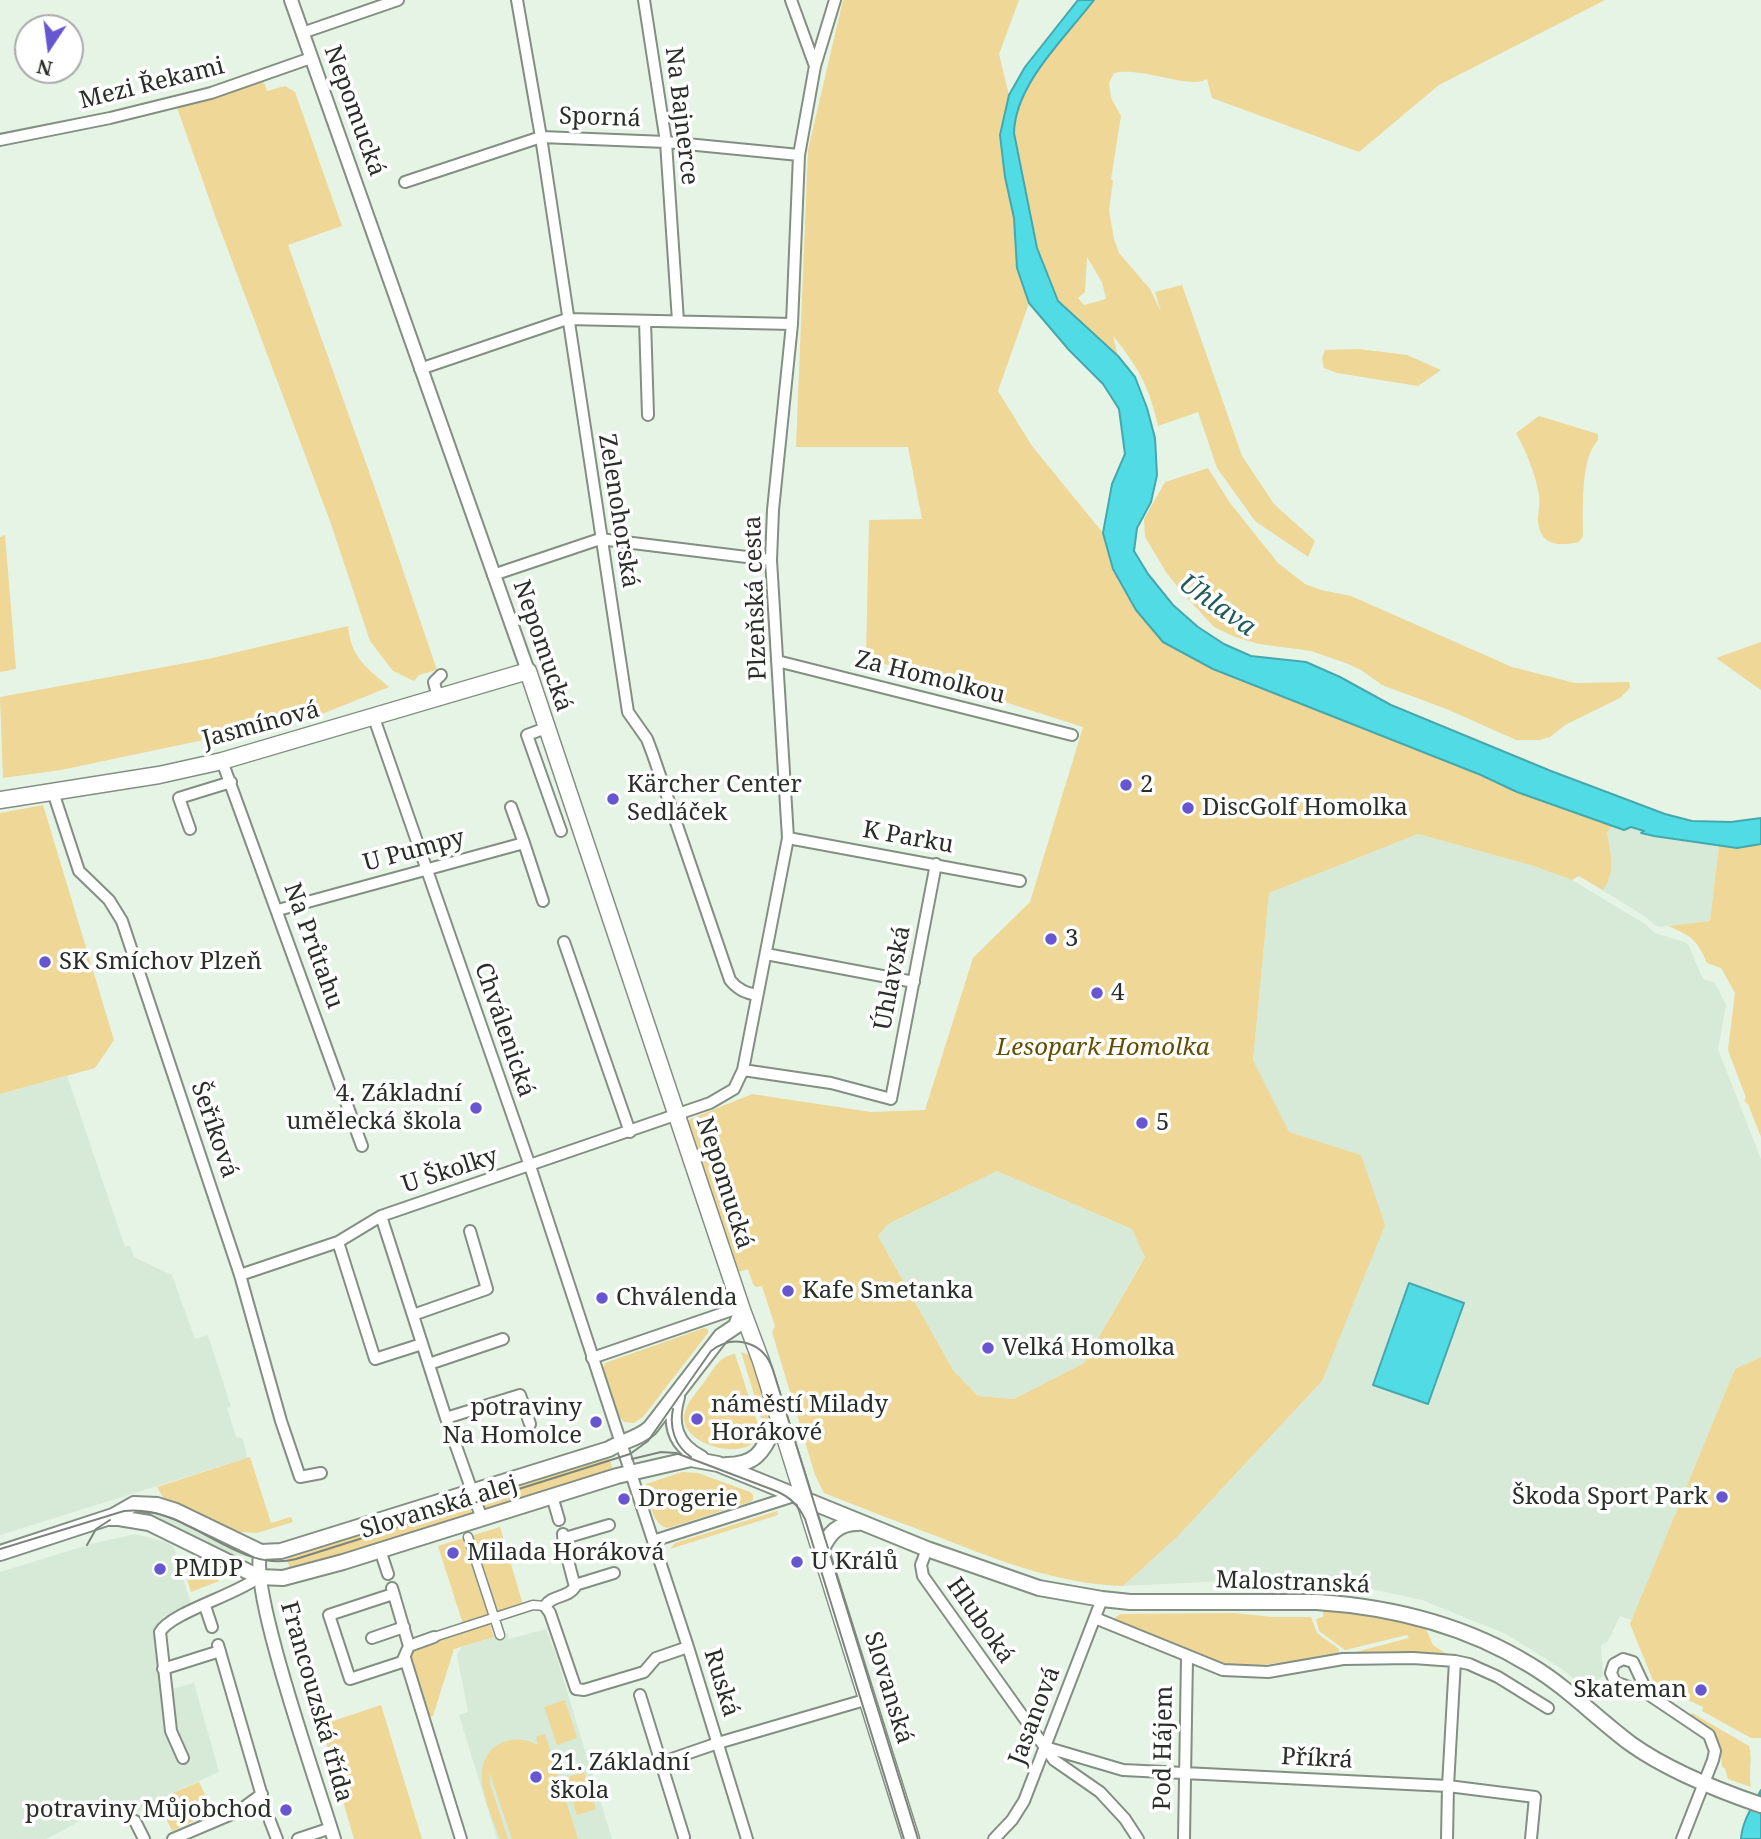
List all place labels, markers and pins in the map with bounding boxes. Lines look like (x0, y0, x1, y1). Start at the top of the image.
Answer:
place label: Kärcher Center Sedláček (627, 771, 802, 827)
place label: 2 (1140, 771, 1153, 799)
marker: 2 (1118, 777, 1134, 793)
marker: Kärcher Center Sedláček (605, 791, 621, 807)
place label: DiscGolf Homolka (1202, 794, 1408, 822)
marker: DiscGolf Homolka (1180, 800, 1196, 816)
place label: 3 (1065, 925, 1078, 953)
marker: 3 (1043, 931, 1059, 947)
place label: SK Smíchov Plzeň (59, 948, 262, 976)
marker: SK Smíchov Plzeň (37, 954, 53, 970)
place label: 4 (1111, 979, 1124, 1007)
marker: 4 (1089, 985, 1105, 1001)
place label: 4. Základní umělecká škola (286, 1080, 462, 1136)
marker: 4. Základní umělecká škola (468, 1100, 484, 1116)
place label: 5 (1156, 1109, 1169, 1137)
marker: 5 (1134, 1115, 1150, 1131)
place label: Kafe Smetanka (802, 1277, 974, 1305)
marker: Kafe Smetanka (780, 1283, 796, 1299)
place label: Chválenda (616, 1284, 737, 1312)
marker: Chválenda (594, 1290, 610, 1306)
place label: Velká Homolka (1002, 1334, 1175, 1362)
marker: Velká Homolka (980, 1340, 996, 1356)
place label: náměstí Milady Horákové (711, 1391, 888, 1447)
place label: potraviny Na Homolce (442, 1394, 582, 1450)
marker: náměstí Milady Horákové (689, 1411, 705, 1427)
marker: potraviny Na Homolce (588, 1414, 604, 1430)
place label: Škoda Sport Park (1512, 1483, 1708, 1511)
place label: Drogerie (638, 1485, 738, 1513)
marker: Škoda Sport Park (1714, 1489, 1730, 1505)
marker: Drogerie (616, 1491, 632, 1507)
place label: Milada Horáková (467, 1539, 665, 1567)
marker: Milada Horáková (445, 1545, 461, 1561)
place label: U Králů (811, 1548, 898, 1576)
marker: U Králů (789, 1554, 805, 1570)
place label: PMDP (174, 1555, 243, 1583)
marker: PMDP (152, 1561, 168, 1577)
place label: Skateman (1573, 1676, 1687, 1704)
marker: Skateman (1693, 1682, 1709, 1698)
place label: 21. Základní škola (550, 1749, 690, 1805)
marker: 21. Základní škola (528, 1769, 544, 1785)
place label: potraviny Můjobchod (25, 1796, 272, 1824)
marker: potraviny Můjobchod (278, 1802, 294, 1818)

